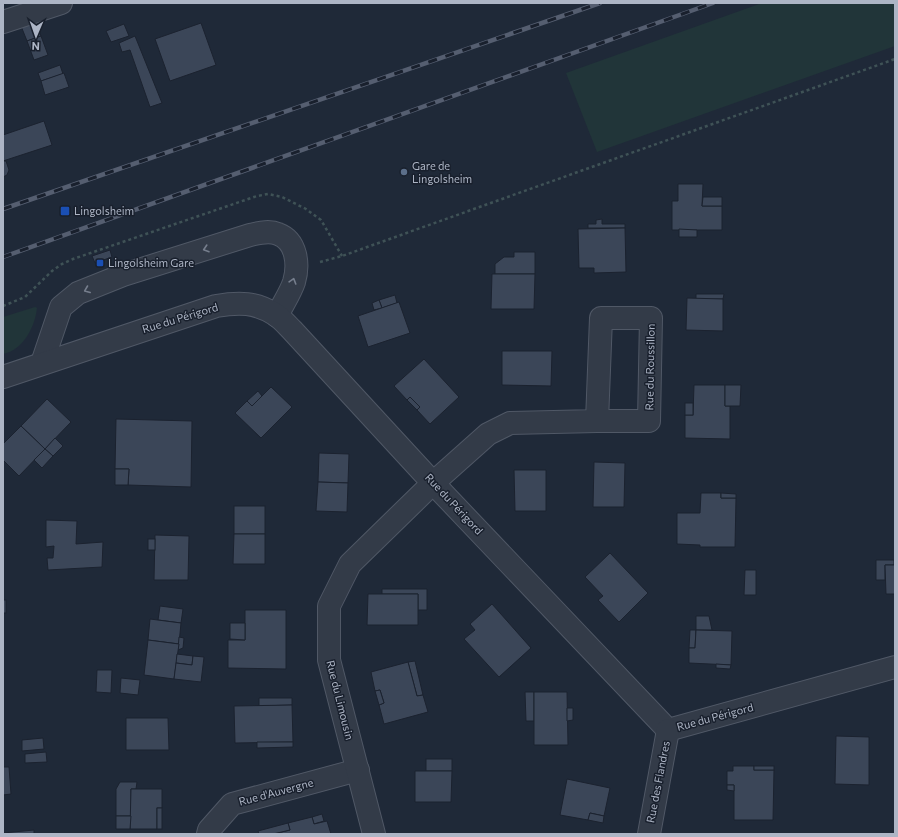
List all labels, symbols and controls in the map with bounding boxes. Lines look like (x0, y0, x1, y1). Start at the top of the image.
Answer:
north arrow (16, 16, 56, 56)
text: N (31, 40, 40, 53)
place label: Gare de Lingolsheim (412, 159, 472, 185)
marker: Gare de Lingolsheim (399, 167, 409, 177)
place label: Lingolsheim (74, 204, 134, 217)
marker: Lingolsheim (59, 205, 71, 217)
one-way arrow (203, 244, 210, 253)
place label: Lingolsheim Gare (108, 256, 194, 269)
marker: Lingolsheim Gare (95, 258, 105, 268)
one-way arrow (289, 278, 297, 285)
one-way arrow (84, 285, 91, 293)
street label: Rue du Périgord (140, 300, 219, 335)
street label: Rue du Roussillon (642, 323, 657, 411)
street label: Rue du Périgord (423, 470, 486, 537)
street label: Rue du Limousin (324, 659, 357, 741)
street label: Rue du Périgord (675, 700, 755, 733)
street label: Rue des Flandres (643, 740, 672, 824)
street label: Rue d'Auvergne (237, 775, 315, 808)

